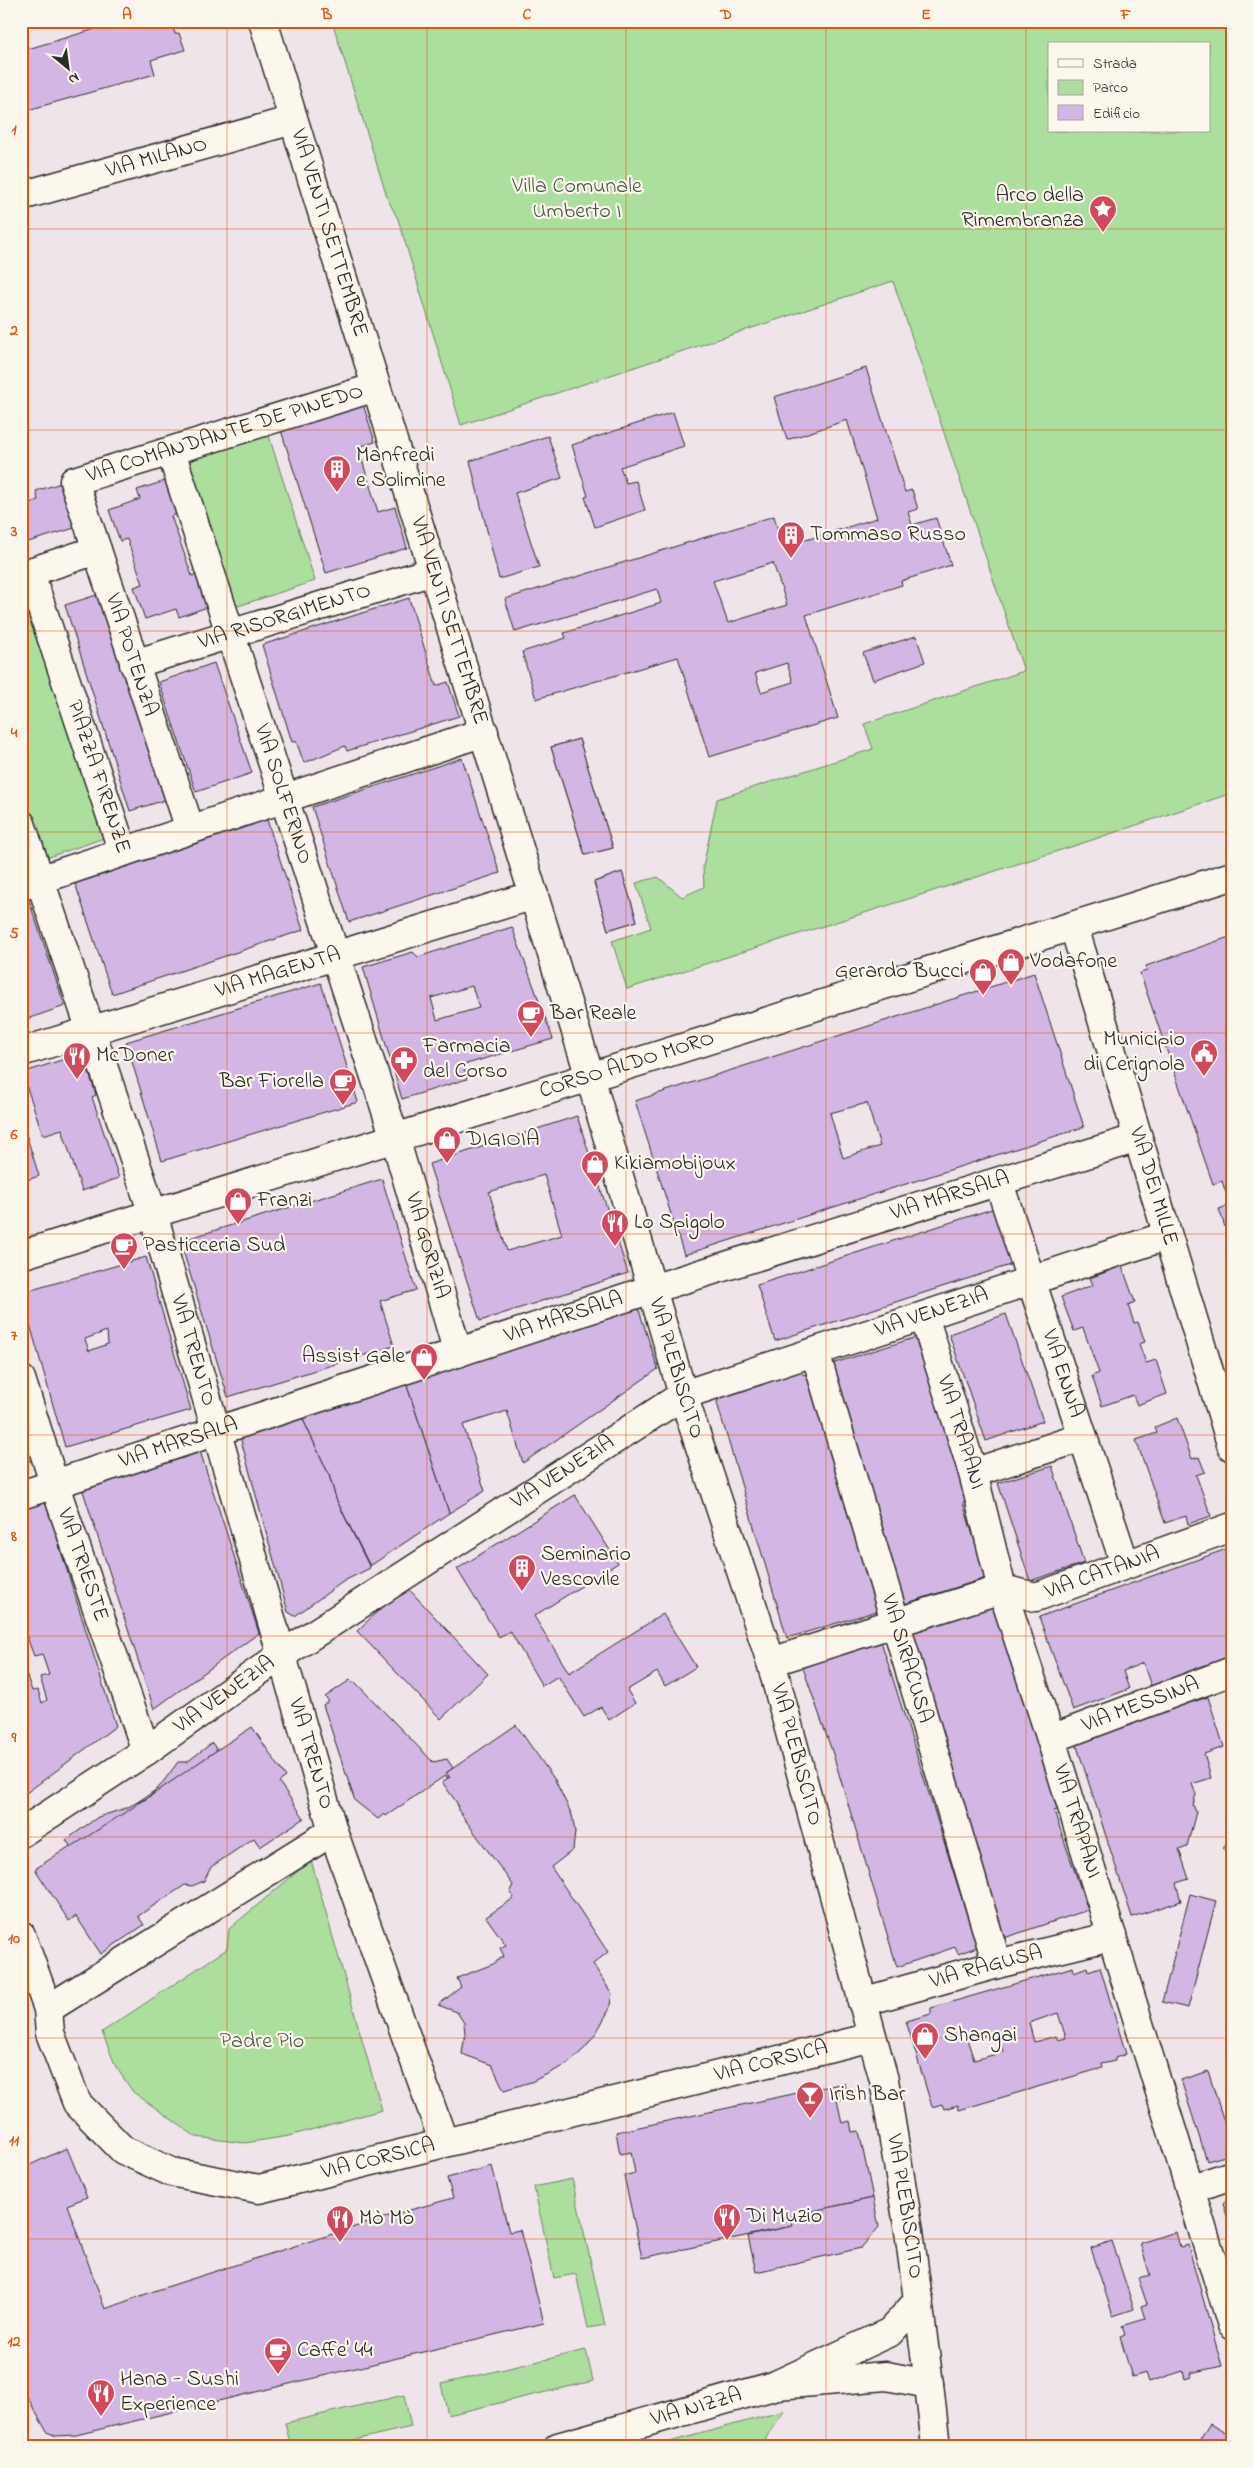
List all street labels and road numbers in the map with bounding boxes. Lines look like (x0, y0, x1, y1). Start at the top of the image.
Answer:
street label: VIA VENTI SETTEMBRE (281, 124, 376, 341)
street label: VIA MILANO (101, 129, 211, 188)
street label: VIA COMANDANTE DE PINEDO (81, 376, 368, 492)
street label: VIA VENTI SETTEMBRE (401, 512, 496, 729)
street label: VIA RISORGIMENTO (194, 575, 375, 659)
street label: VIA POTENZA (96, 589, 166, 720)
street label: PIAZZA FIRENZE (58, 696, 138, 858)
street label: VIA SOLFERINO (245, 719, 321, 868)
street label: VIA MAGENTA (211, 939, 345, 1008)
street label: CORSO ALDO MORO (535, 1023, 719, 1108)
street label: VIA DEI MILLE (1119, 1122, 1186, 1250)
street label: VIA MARSALA (886, 1163, 1014, 1230)
street label: VIA GORIZIA (396, 1188, 457, 1303)
street label: VIA VENEZIA (870, 1279, 993, 1347)
street label: VIA MARSALA (499, 1283, 627, 1352)
street label: VIA TRENTO (161, 1290, 224, 1410)
street label: VIA PLEBISCITO (639, 1293, 712, 1443)
street label: VIA ENNA (1032, 1325, 1092, 1422)
street label: VIA TRAPANI (927, 1370, 993, 1493)
street label: VIA MARSALA (114, 1409, 242, 1478)
street label: VIA VENEZIA (504, 1427, 621, 1519)
street label: VIA TRIESTE (48, 1503, 116, 1626)
street label: VIA CATANIA (1040, 1538, 1165, 1609)
street label: VIA SIRACUSA (872, 1589, 941, 1727)
street label: VIA VENEZIA (167, 1648, 282, 1743)
street label: VIA MESSINA (1077, 1669, 1204, 1742)
street label: VIA PLEBISCITO (761, 1679, 831, 1829)
street label: VIA TRENTO (279, 1693, 342, 1813)
street label: VIA TRAPANI (1043, 1759, 1109, 1882)
street label: VIA RAGUSA (925, 1937, 1046, 1998)
street label: VIA CORSICA (710, 2032, 832, 2092)
street label: VIA CORSICA (317, 2130, 439, 2189)
street label: VIA PLEBISCITO (877, 2131, 931, 2281)
street label: VIA NIZZA (646, 2380, 746, 2436)

